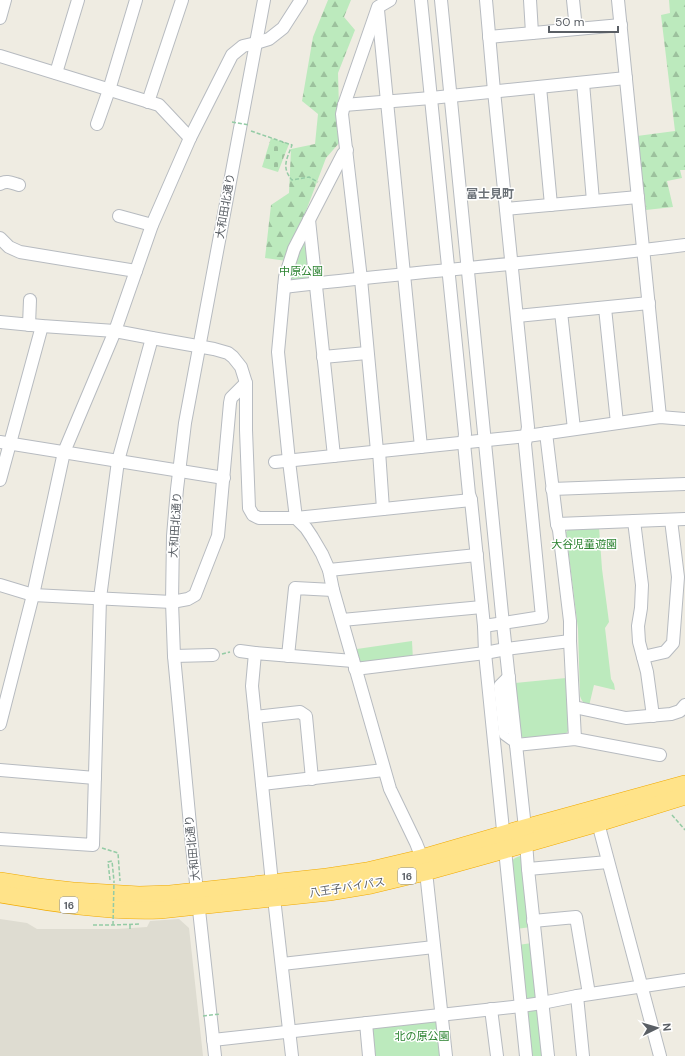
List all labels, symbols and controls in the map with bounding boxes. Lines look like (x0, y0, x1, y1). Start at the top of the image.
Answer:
scale bar (549, 8, 618, 34)
text: 50 m (555, 14, 584, 30)
street label: 大和田北通り (212, 172, 238, 240)
district label: 富士見町 (466, 186, 514, 202)
park label: 中原公園 (279, 264, 323, 278)
street label: 大和田北通り (166, 492, 184, 558)
park label: 大谷児童遊園 (551, 537, 617, 551)
street label: 大和田北通り (182, 814, 202, 882)
road number: 16 (398, 868, 416, 884)
street label: 八王子バイパス (308, 874, 386, 900)
road number: 16 (60, 897, 78, 913)
north arrow (637, 1008, 677, 1048)
text: N (660, 1023, 674, 1032)
park label: 北の原公園 (395, 1029, 450, 1043)

